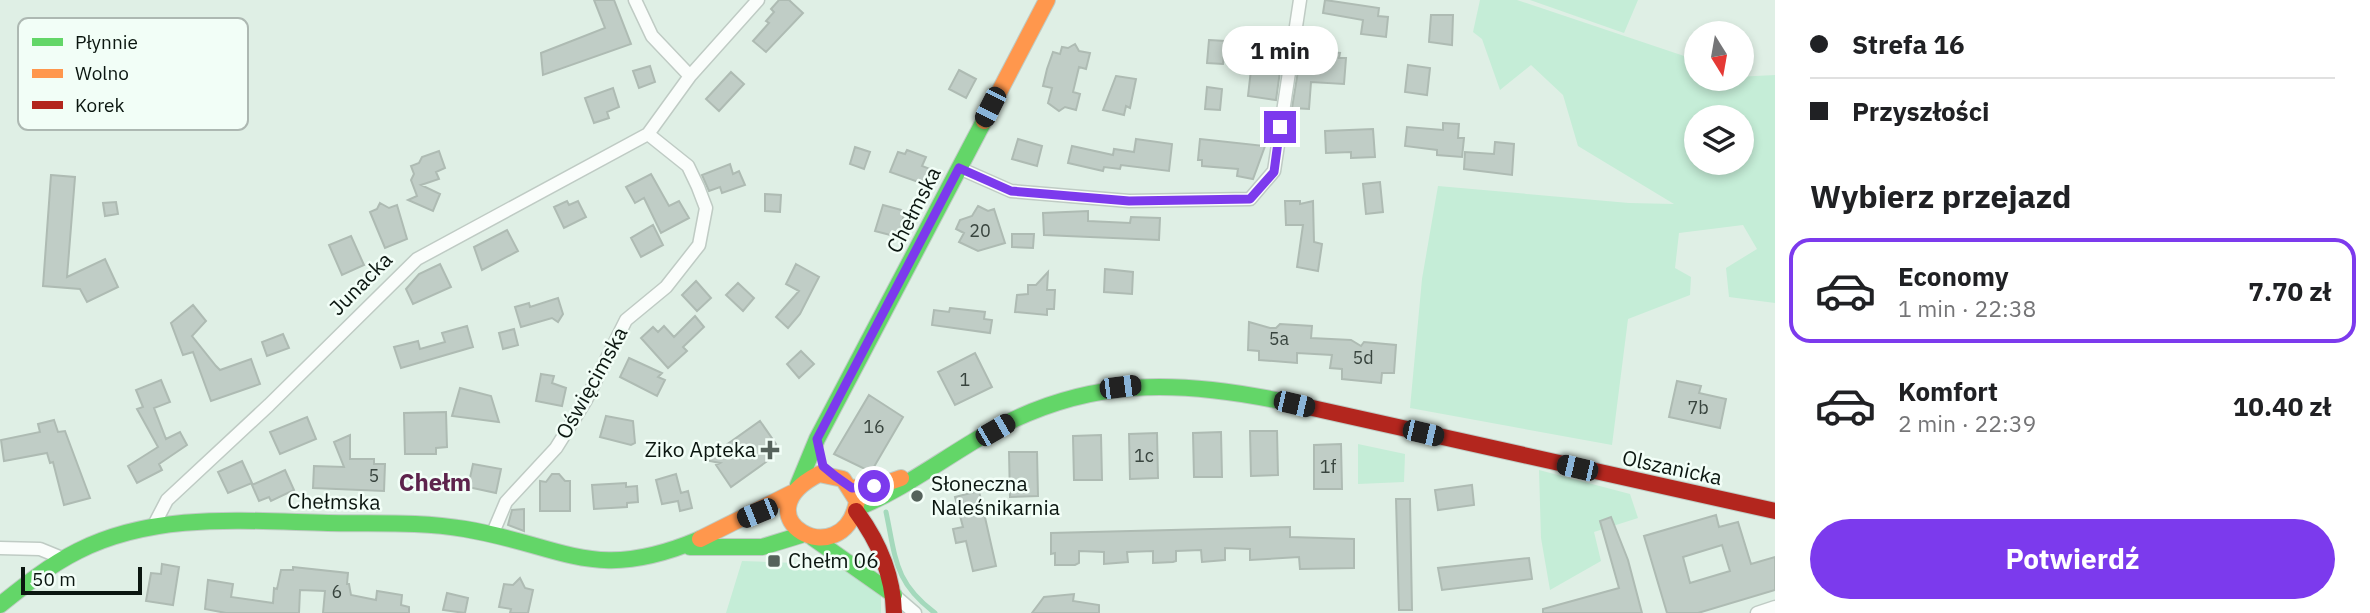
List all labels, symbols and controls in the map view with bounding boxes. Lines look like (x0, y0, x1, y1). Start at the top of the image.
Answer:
legend (18, 18, 248, 130)
north arrow (1684, 21, 1754, 91)
map controls (1684, 21, 1754, 175)
callout: 1 min (1222, 25, 1338, 74)
text: Strefa 16 (1852, 27, 1965, 61)
text: Płynnie (75, 30, 138, 54)
text: 1 min (1250, 35, 1310, 65)
text: Wolno (75, 61, 129, 85)
car (972, 84, 1009, 130)
text: Korek (75, 93, 125, 117)
text: Przyszłości (1852, 94, 1990, 128)
button: layers (1684, 105, 1754, 175)
route end (1264, 111, 1296, 143)
street label: Chełmska (880, 162, 947, 257)
text: Wybierz przejazd (1810, 175, 2072, 217)
house number: 20 (969, 219, 991, 242)
street label: Junacka (323, 246, 398, 321)
icon: car (1814, 259, 1877, 322)
text: Economy (1898, 259, 2009, 293)
text: 7.70 zł (2248, 274, 2331, 308)
text: 1 min · 22:38 (1898, 293, 2036, 323)
street label: Oświęcimska (549, 321, 634, 444)
house number: 5a (1269, 327, 1290, 350)
house number: 5d (1352, 346, 1374, 369)
house number: 1 (960, 368, 970, 391)
car (1098, 374, 1143, 400)
icon: car (1814, 374, 1877, 437)
text: Komfort (1898, 374, 1998, 408)
car (1272, 389, 1317, 419)
text: 10.40 zł (2233, 389, 2331, 423)
house number: 7b (1687, 396, 1709, 419)
text: 2 min · 22:39 (1898, 408, 2036, 438)
car (972, 410, 1019, 450)
house number: 16 (863, 415, 885, 438)
car (1401, 418, 1446, 448)
place label: Ziko Apteka (645, 435, 756, 463)
marker: Ziko Apteka (762, 442, 778, 458)
street label: Olszanicka (1620, 443, 1725, 491)
house number: 1c (1134, 444, 1154, 467)
car (1555, 453, 1600, 483)
house number: 1f (1320, 455, 1336, 478)
house number: 5 (369, 464, 379, 487)
district label: Chełm (399, 466, 471, 498)
place label: Słoneczna Naleśnikarnia (931, 469, 1060, 521)
route start (858, 470, 890, 502)
street label: Chełmska (287, 486, 381, 516)
marker: Słoneczna Naleśnikarnia (909, 488, 925, 504)
car (734, 495, 781, 531)
button: Potwierdź (1810, 519, 2335, 599)
place label: Chełm 06 (788, 546, 879, 574)
marker: Chełm 06 (766, 553, 782, 569)
scale bar (21, 564, 142, 596)
text: 50 m (32, 567, 76, 591)
house number: 6 (332, 580, 342, 603)

